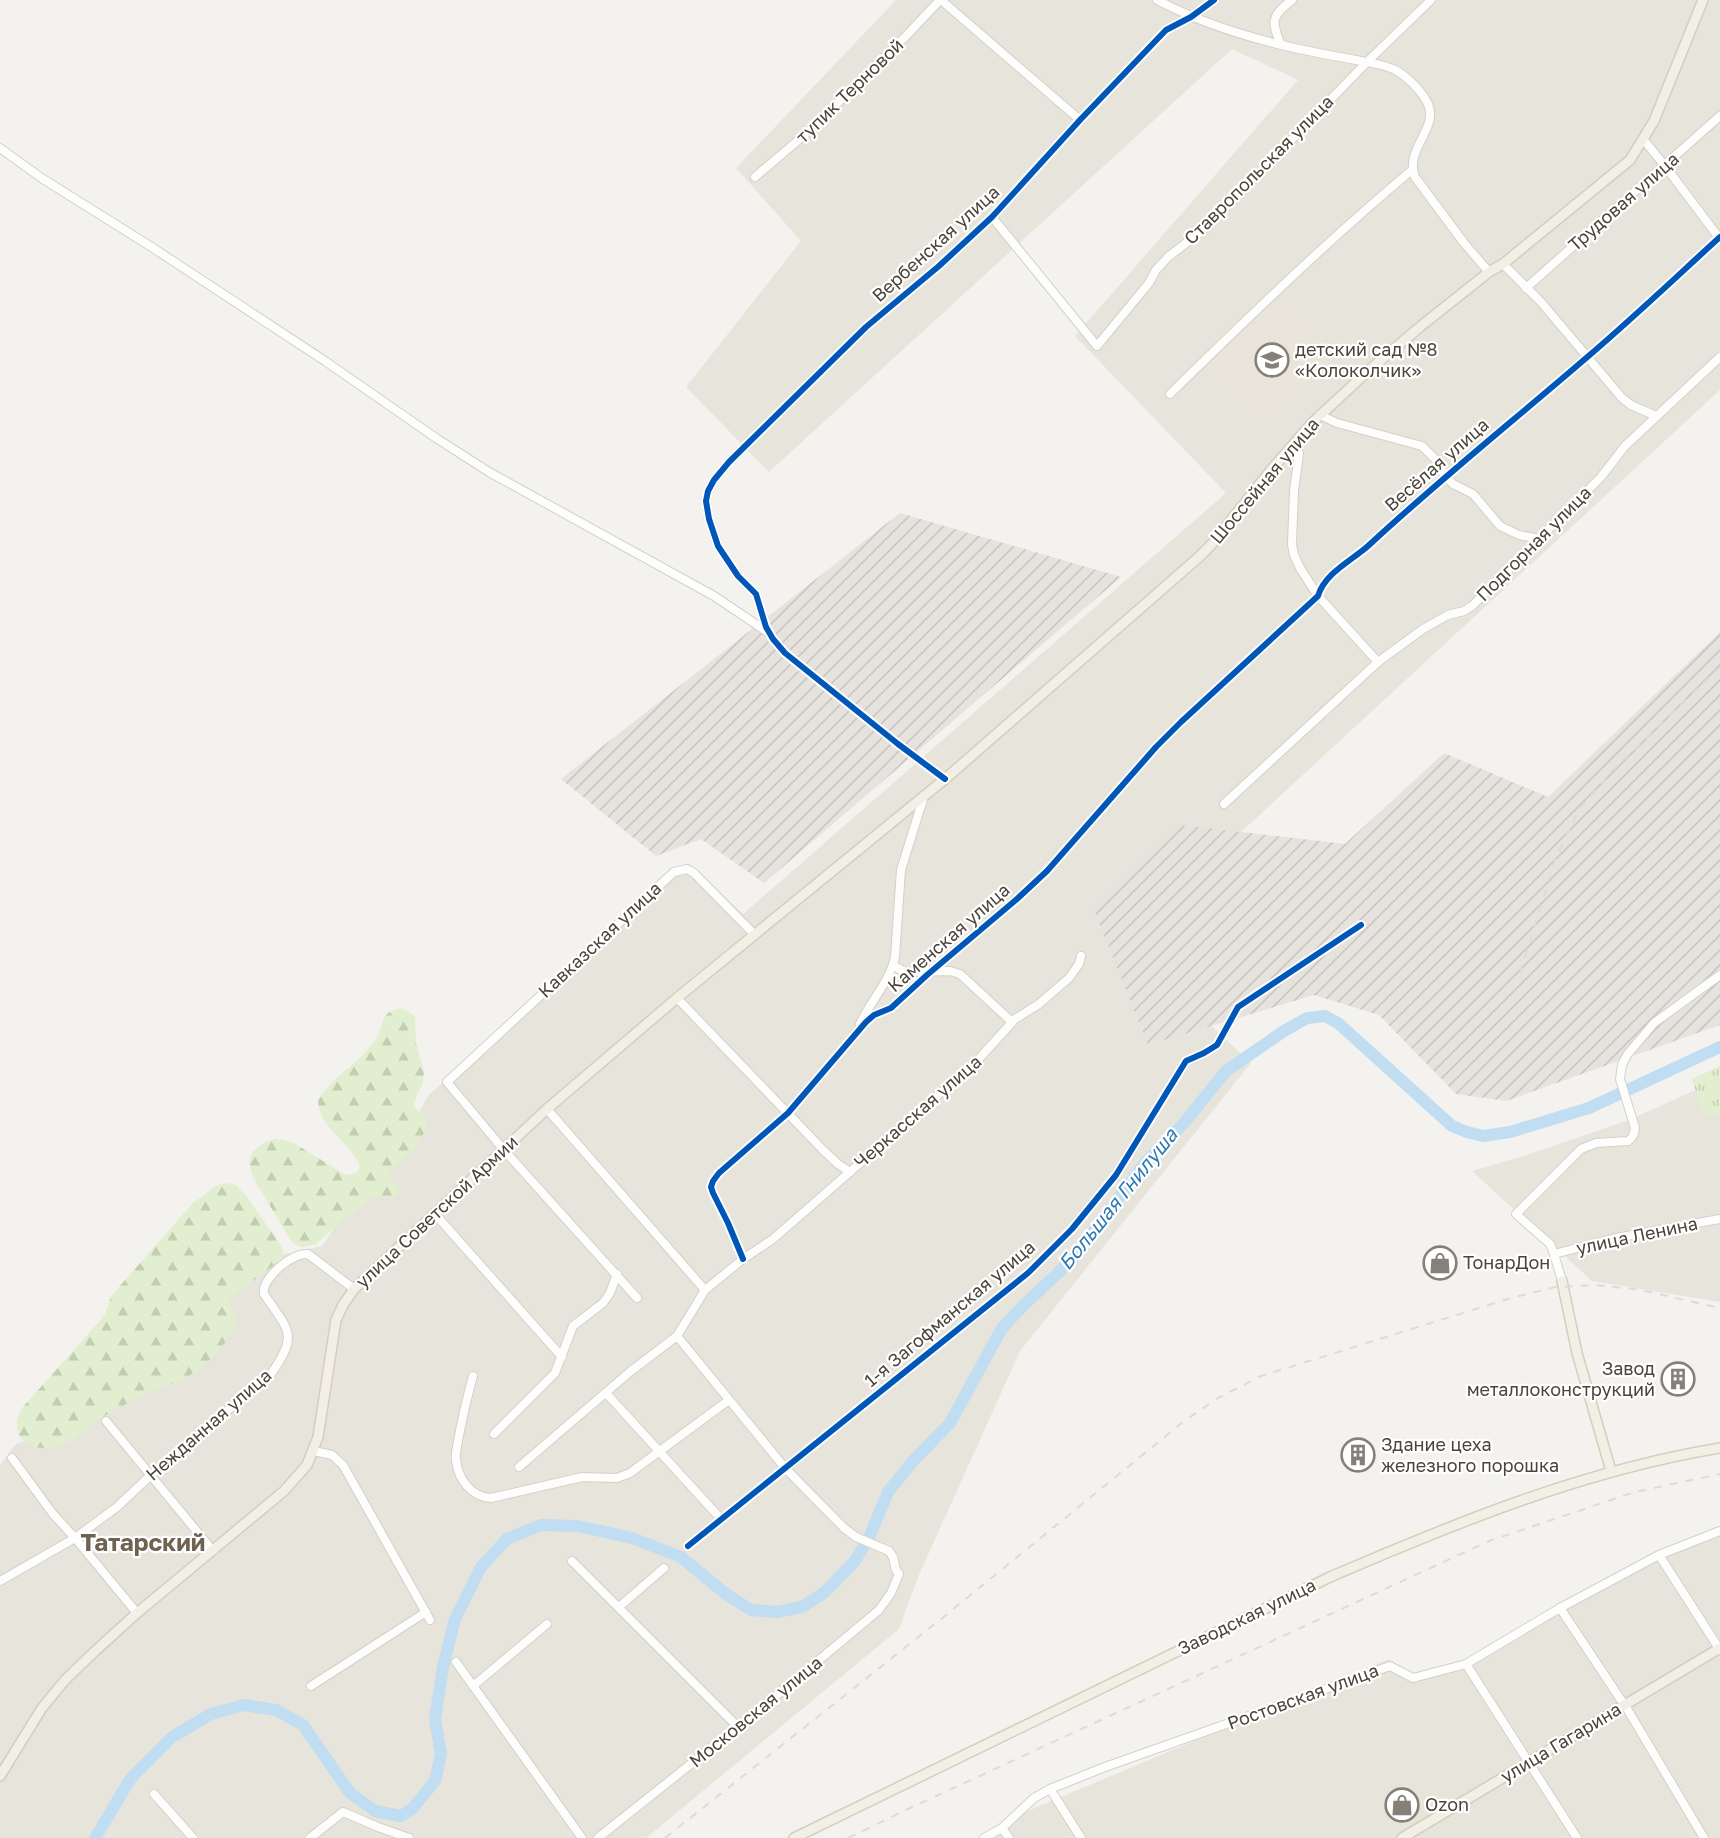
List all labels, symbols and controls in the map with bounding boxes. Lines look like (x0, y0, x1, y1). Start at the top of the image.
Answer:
street label: тупик Терновой (791, 34, 908, 147)
street label: Ставропольская улица (1179, 90, 1338, 249)
street label: Трудовая улица (1564, 147, 1683, 255)
street label: Вербенская улица (867, 180, 1003, 306)
place label: детский сад №8 «Колоколчик» (1295, 338, 1437, 381)
school or university icon: детский сад №8 «Колоколчик» (1254, 342, 1290, 378)
street label: Шоссейная улица (1205, 413, 1323, 548)
street label: Весёлая улица (1380, 413, 1493, 515)
street label: Подгорная улица (1471, 481, 1595, 605)
street label: Кавказская улица (533, 877, 665, 1002)
street label: Каменская улица (883, 878, 1014, 996)
street label: Черкасская улица (849, 1050, 985, 1172)
water label: Большая Гнилуша (1053, 1122, 1183, 1275)
street label: улица Советской Армии (351, 1130, 522, 1292)
street label: улица Ленина (1574, 1211, 1700, 1259)
street label: 1-я Загофманская улица (860, 1235, 1039, 1391)
shop icon: ТонарДон (1422, 1245, 1458, 1281)
place label: ТонарДон (1463, 1251, 1550, 1273)
place label: Завод металлоконструкций (1467, 1357, 1655, 1400)
building icon: Завод металлоконструкций (1660, 1361, 1696, 1397)
street label: Нежданная улица (141, 1364, 276, 1485)
place label: Здание цеха железного порошка (1381, 1433, 1559, 1476)
building icon: Здание цеха железного порошка (1340, 1437, 1376, 1473)
district label: Татарский (81, 1527, 205, 1556)
street label: Заводская улица (1174, 1573, 1319, 1659)
street label: Московская улица (684, 1651, 826, 1772)
street label: Ростовская улица (1224, 1658, 1381, 1734)
street label: улица Гагарина (1496, 1697, 1625, 1787)
shop icon: Ozon (1384, 1787, 1420, 1823)
place label: Ozon (1425, 1793, 1469, 1815)

